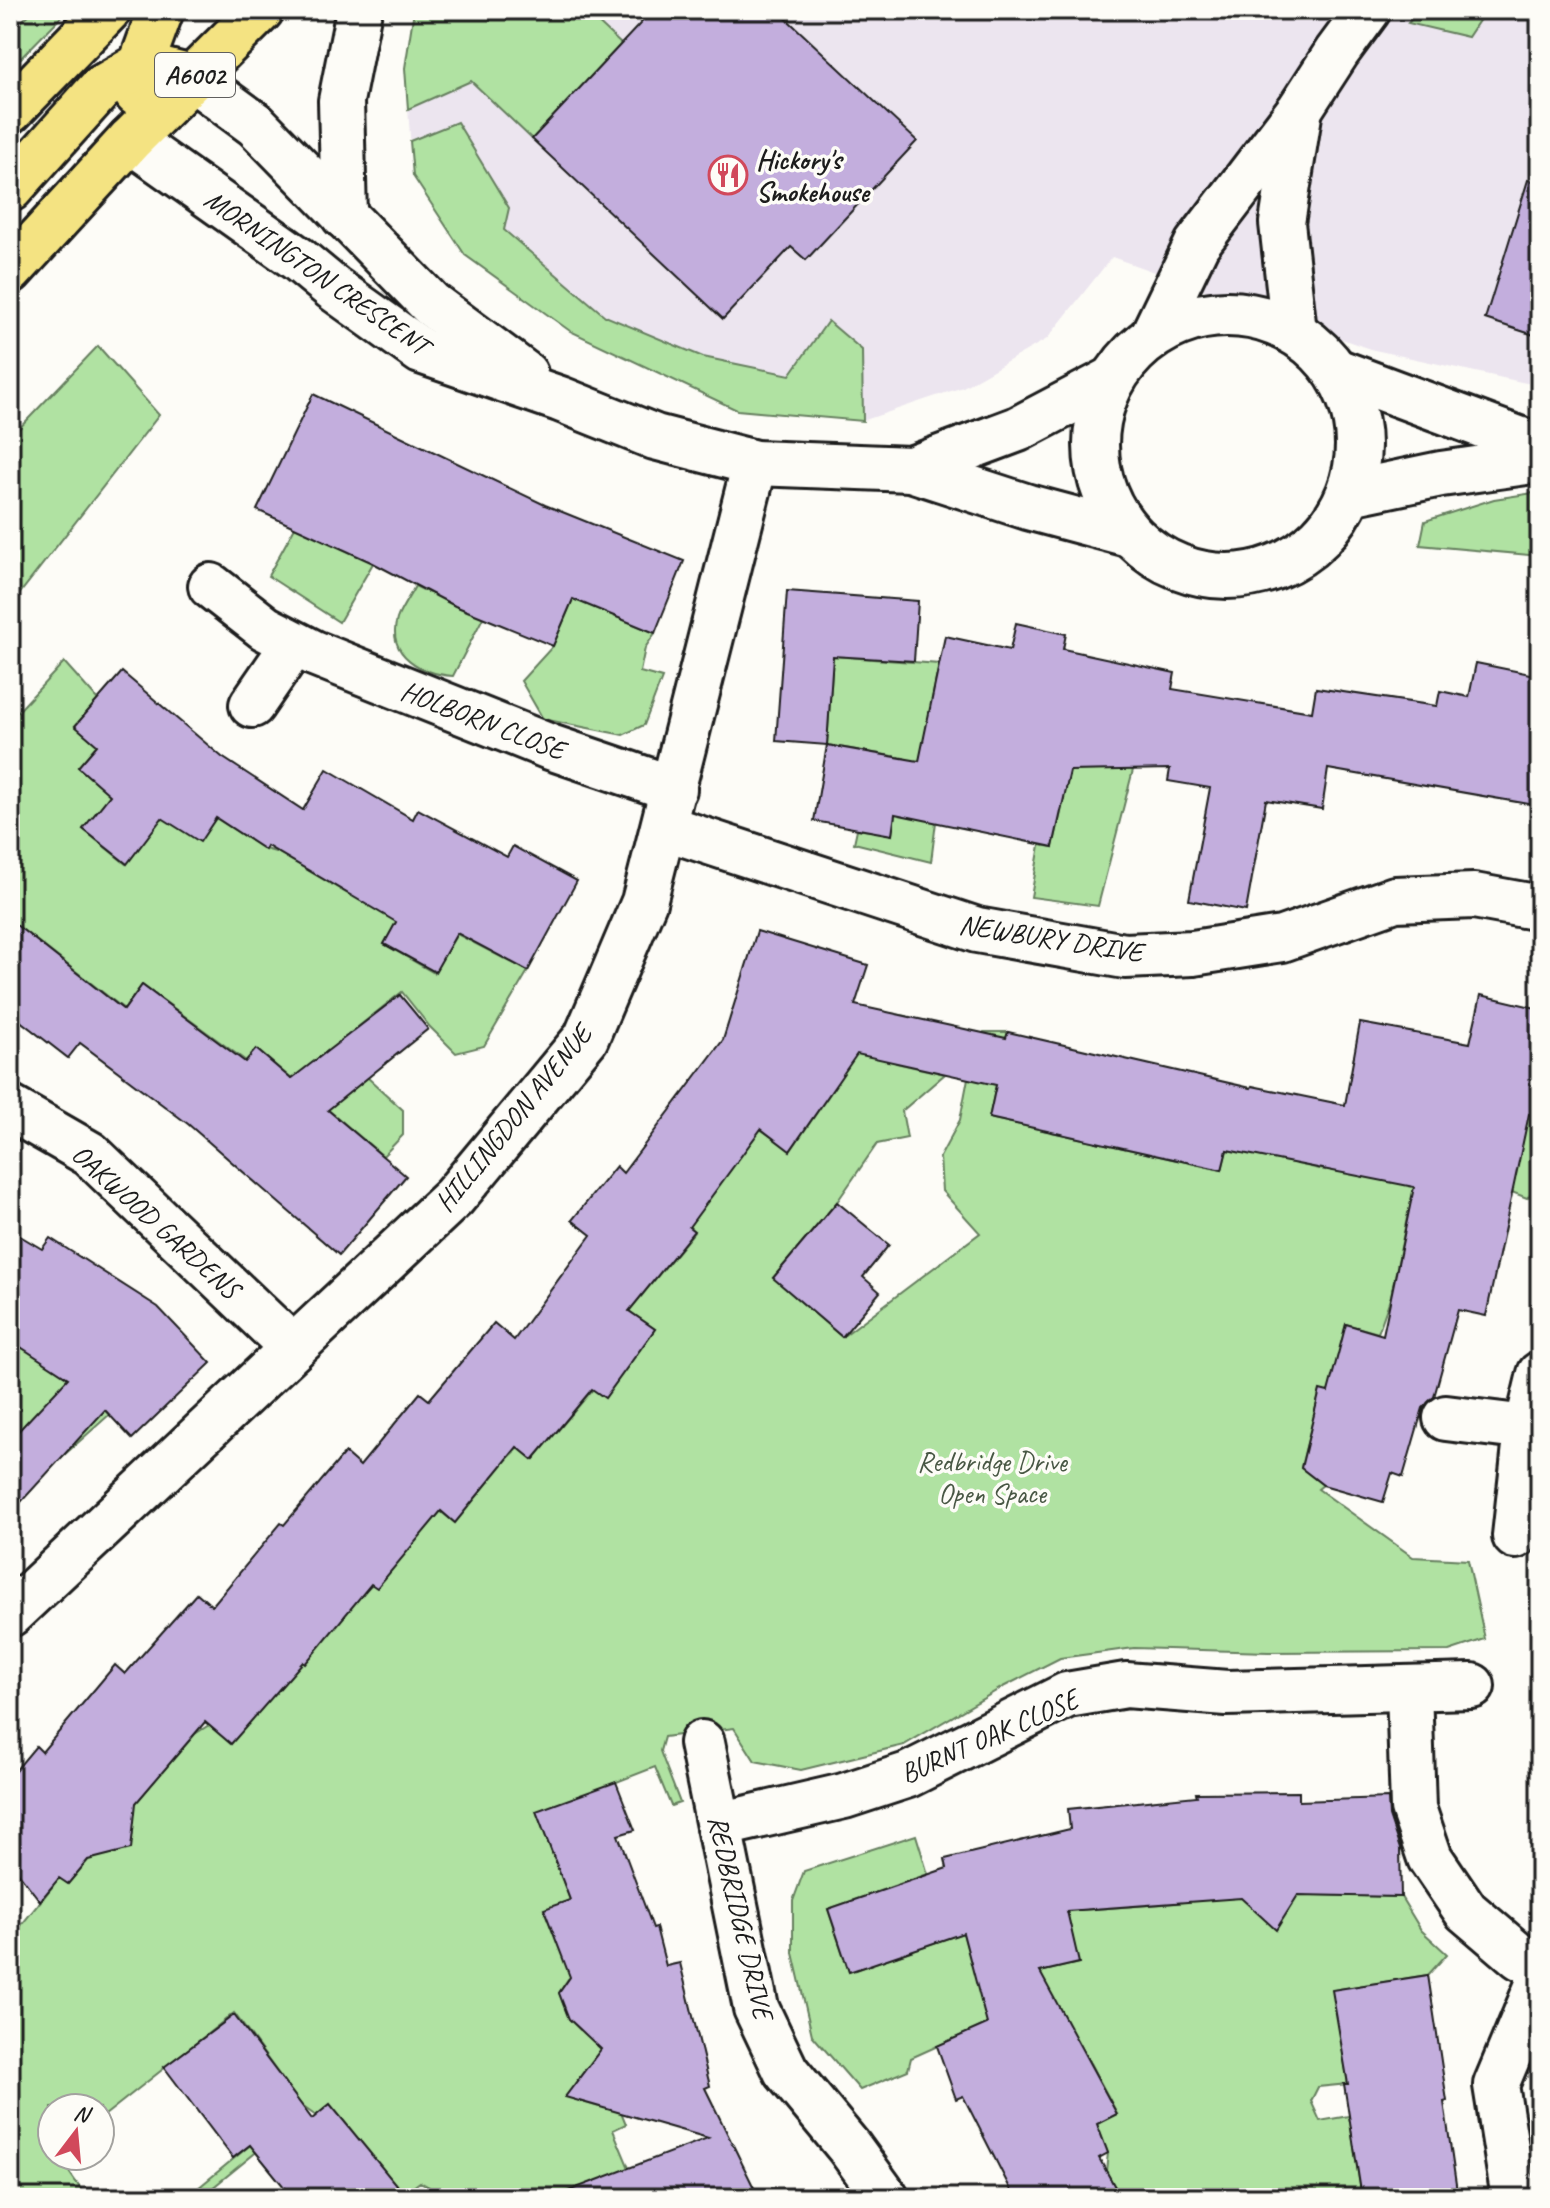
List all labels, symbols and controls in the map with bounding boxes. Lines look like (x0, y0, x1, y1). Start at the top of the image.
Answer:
road number: A6002 (155, 53, 235, 97)
place label: Hickory's Smokehouse (756, 142, 872, 209)
restaurant icon: Hickory's Smokehouse (707, 154, 749, 196)
street label: MORNINGTON CRESCENT (198, 181, 441, 366)
street label: HOLBORN CLOSE (396, 673, 573, 768)
street label: NEWBURY DRIVE (957, 906, 1148, 970)
street label: HILLINGDON AVENUE (427, 1015, 601, 1219)
street label: OAKWOOD GARDENS (65, 1136, 250, 1308)
park label: Redbridge Drive Open Space (917, 1444, 1069, 1511)
street label: BURNT OAK CLOSE (895, 1680, 1087, 1791)
street label: REDBRIDGE DRIVE (701, 1812, 782, 2026)
north arrow (36, 2092, 116, 2172)
text: N (71, 2098, 95, 2130)

